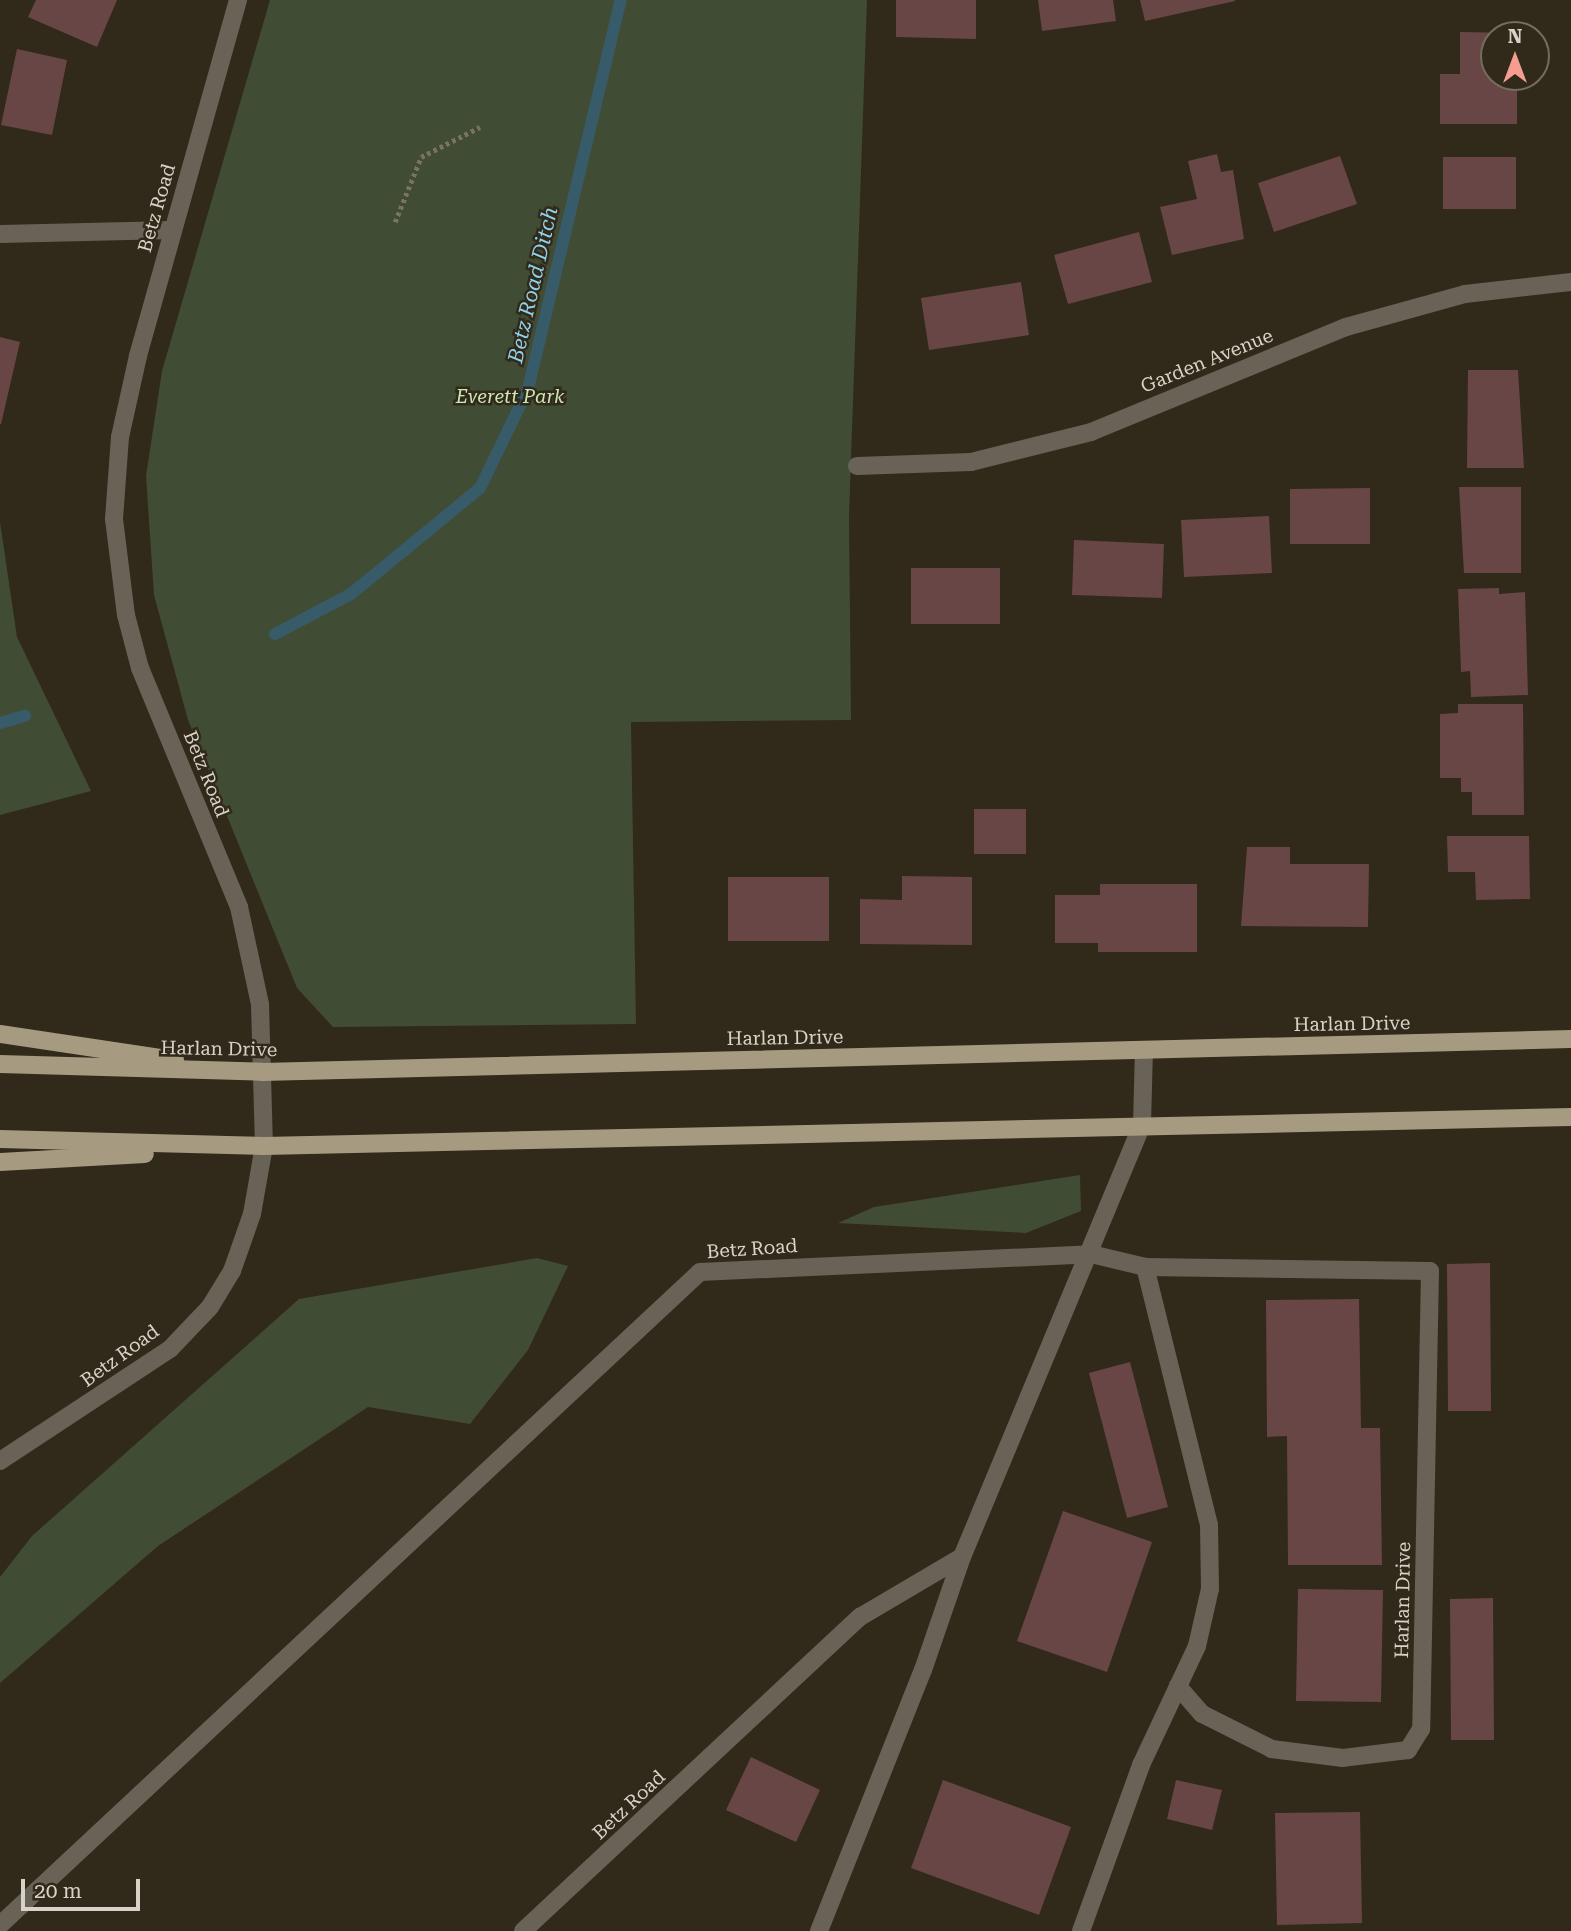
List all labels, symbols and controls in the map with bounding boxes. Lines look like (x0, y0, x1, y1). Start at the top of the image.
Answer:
north arrow (1480, 21, 1550, 91)
text: N (1508, 25, 1522, 48)
street label: Betz Road (134, 161, 180, 255)
water label: Betz Road Ditch (503, 205, 563, 365)
street label: Garden Avenue (1137, 324, 1277, 398)
park label: Everett Park (456, 386, 564, 408)
street label: Betz Road (178, 728, 234, 820)
street label: Harlan Drive (1294, 1012, 1410, 1036)
street label: Harlan Drive (727, 1026, 843, 1050)
street label: Harlan Drive (161, 1037, 277, 1061)
street label: Betz Road (706, 1234, 798, 1264)
street label: Betz Road (77, 1320, 163, 1392)
street label: Harlan Drive (1391, 1542, 1415, 1658)
street label: Betz Road (588, 1766, 670, 1844)
scale bar (24, 1864, 144, 1908)
text: 20 m (34, 1879, 82, 1903)

